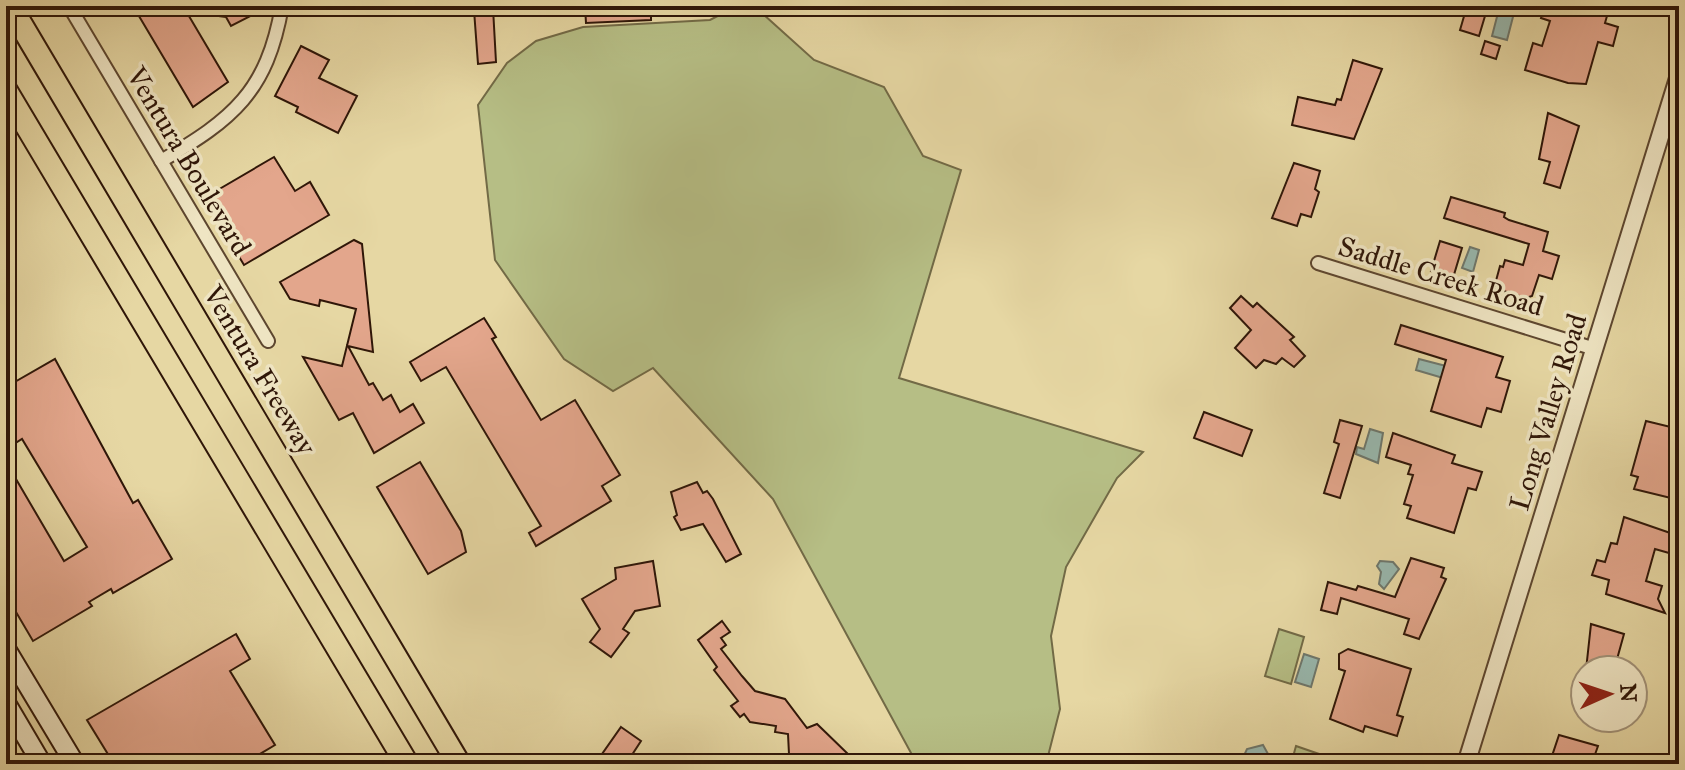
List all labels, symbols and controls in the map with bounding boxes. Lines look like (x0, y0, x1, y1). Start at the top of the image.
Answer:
street label: Ventura Boulevard (118, 60, 259, 262)
street label: Saddle Creek Road (1334, 228, 1548, 324)
street label: Ventura Freeway (195, 278, 325, 462)
street label: Long Valley Road (1501, 309, 1595, 515)
north arrow (1569, 654, 1649, 734)
text: N (1615, 683, 1642, 703)

